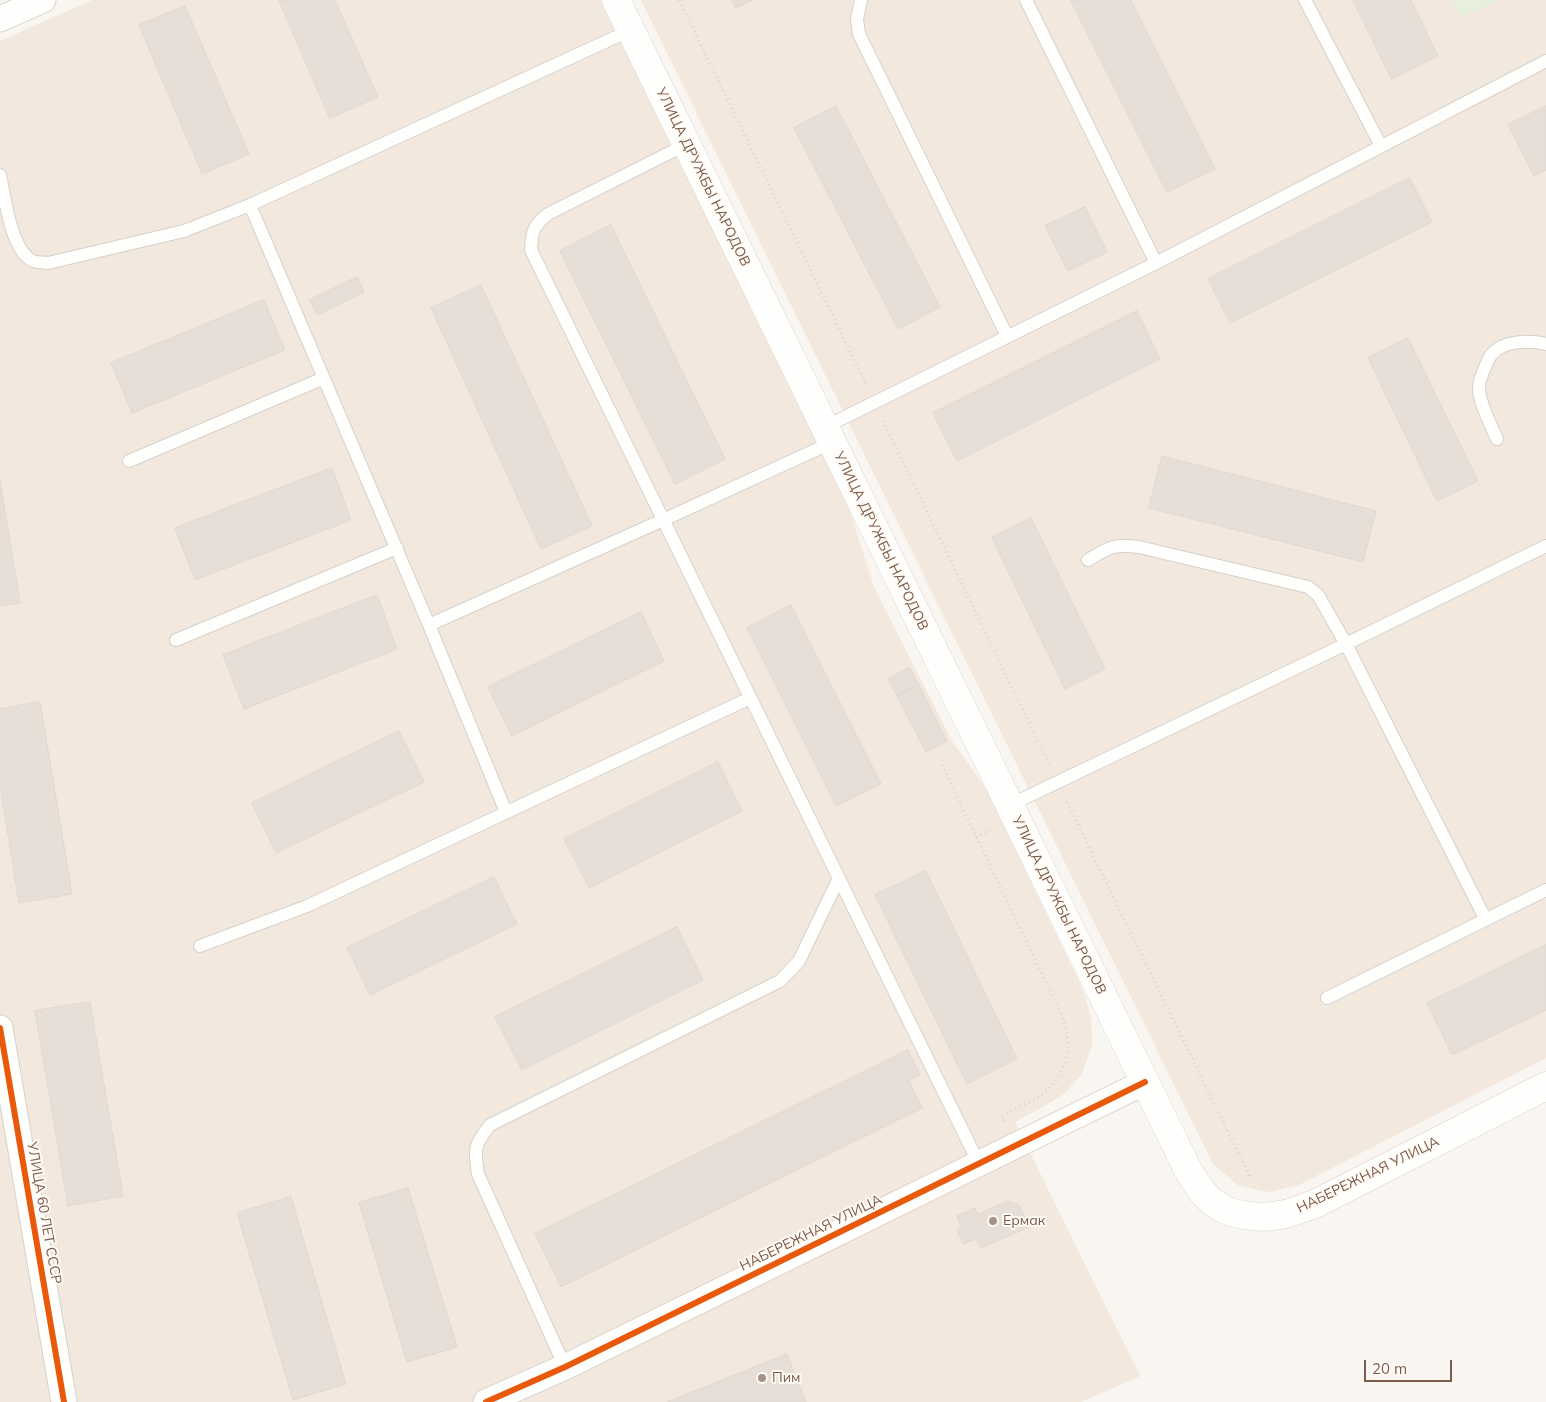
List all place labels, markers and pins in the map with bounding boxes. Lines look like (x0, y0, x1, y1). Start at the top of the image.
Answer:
place label: Ермак (1003, 1213, 1045, 1229)
marker: Ермак (987, 1215, 999, 1227)
place label: Пим (772, 1370, 800, 1386)
marker: Пим (756, 1372, 768, 1384)

